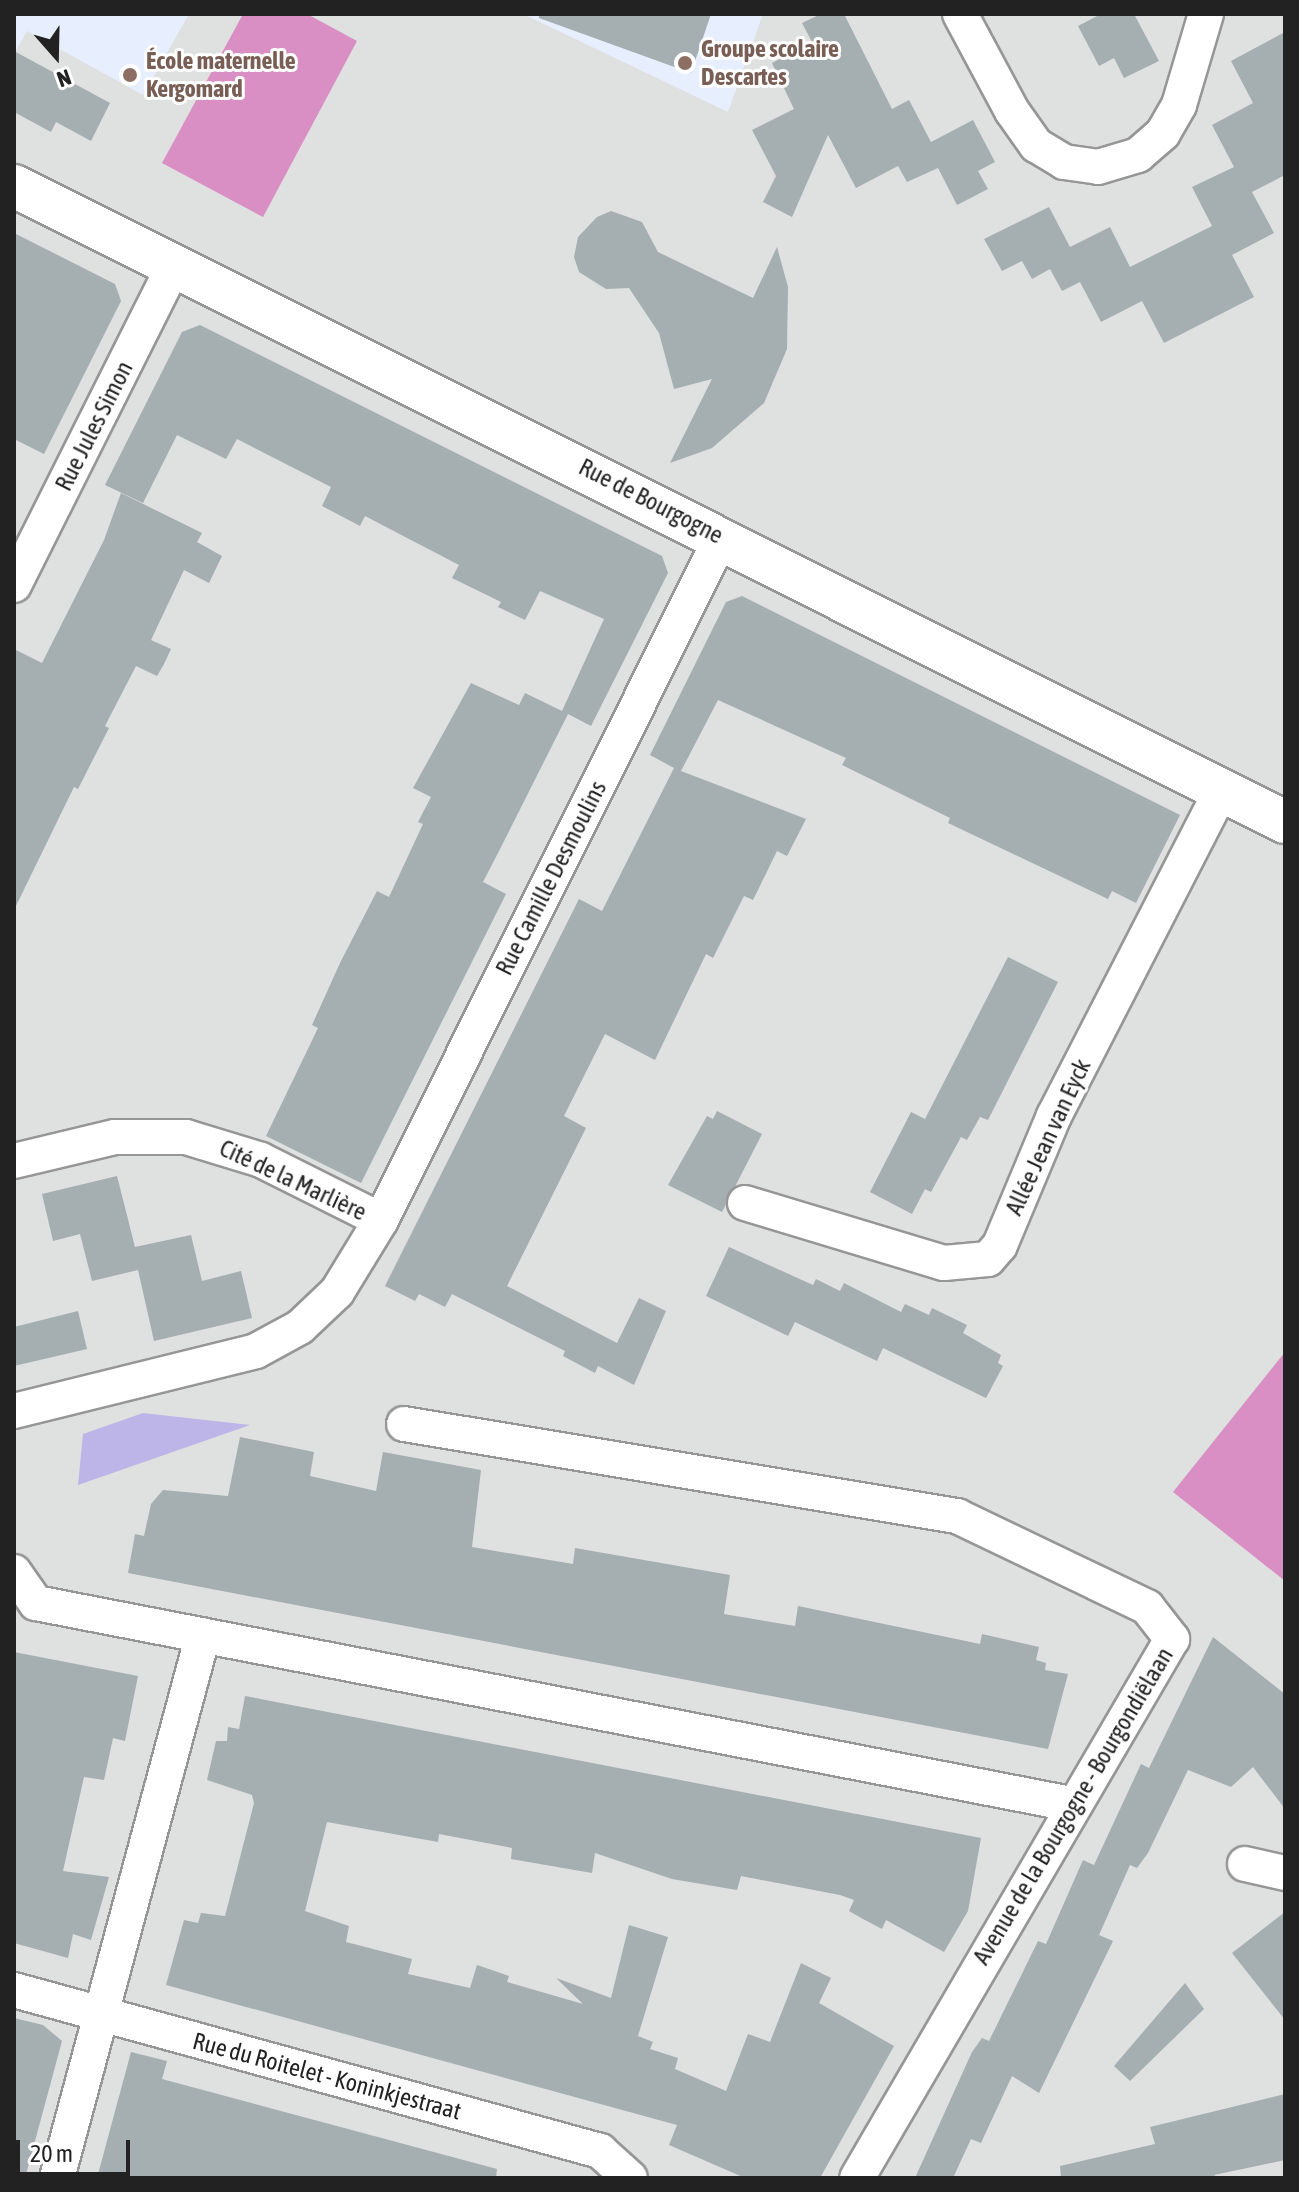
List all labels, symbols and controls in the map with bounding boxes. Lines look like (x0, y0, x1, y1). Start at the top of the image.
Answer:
north arrow (16, 16, 96, 96)
place label: Groupe scolaire Descartes (701, 35, 839, 91)
place label: École maternelle Kergomard (146, 47, 296, 103)
marker: Groupe scolaire Descartes (676, 54, 694, 72)
text: N (54, 64, 75, 93)
marker: École maternelle Kergomard (121, 66, 139, 84)
street label: Rue Jules Simon (49, 356, 139, 496)
street label: Rue de Bourgogne (574, 452, 728, 550)
street label: Rue Camille Desmoulins (490, 776, 612, 980)
street label: Allée Jean van Eyck (999, 1054, 1097, 1220)
street label: Cité de la Marlière (215, 1133, 371, 1227)
street label: Avenue de la Bourgogne - Bourgondiëlaan (967, 1642, 1179, 1970)
street label: Rue du Roitelet - Koninkjestraat (190, 2026, 464, 2126)
scale bar (20, 2124, 134, 2174)
text: 20 m (30, 2140, 73, 2167)

